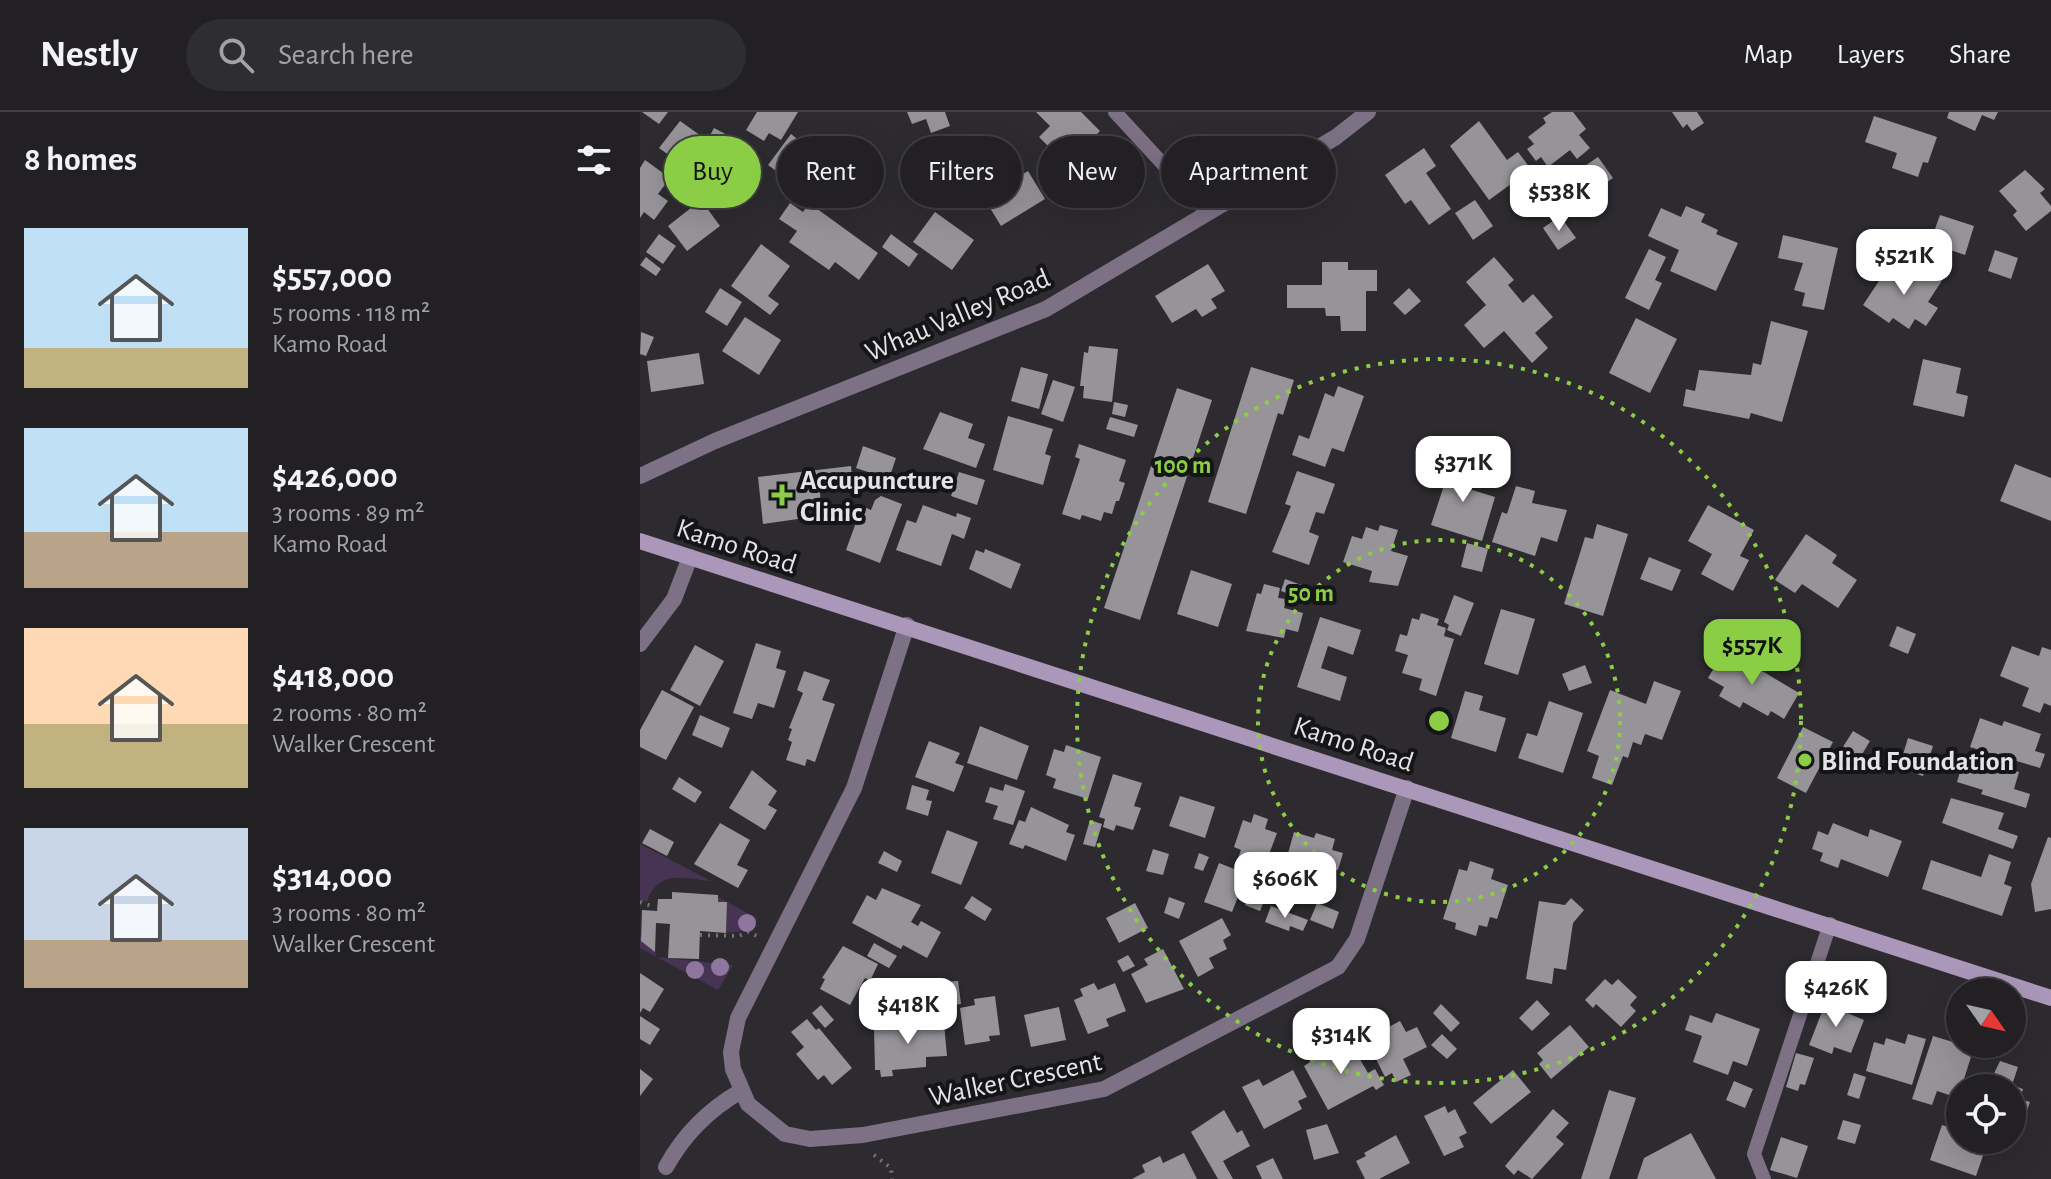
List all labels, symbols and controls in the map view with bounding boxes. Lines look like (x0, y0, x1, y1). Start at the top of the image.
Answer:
search box (186, 19, 746, 91)
icon: search (214, 33, 258, 77)
text: Nestly (40, 36, 138, 74)
text: Search here (278, 40, 414, 70)
text: Map (1744, 41, 1793, 69)
text: Layers (1837, 41, 1905, 69)
text: Share (1949, 41, 2011, 69)
chip: Buy (664, 136, 761, 208)
chip: Rent (777, 136, 884, 208)
chip: Filters (900, 136, 1022, 208)
chip: New (1038, 136, 1145, 208)
chip: Apartment (1161, 136, 1336, 208)
icon: filters (572, 138, 616, 182)
text: 8 homes (24, 143, 137, 177)
pin: $538K (1503, 165, 1615, 233)
text: $538K (1528, 178, 1590, 204)
pin: $521K (1848, 229, 1960, 297)
text: $521K (1874, 242, 1934, 268)
icon: home (88, 260, 184, 356)
text: $557,000 (272, 260, 392, 294)
street label: Whau Valley Road (861, 264, 1054, 367)
text: 5 rooms · 118 m² (272, 300, 430, 326)
text: Kamo Road (272, 331, 387, 357)
pin: $371K (1407, 436, 1519, 504)
text: $371K (1434, 449, 1492, 475)
text: 100 m (1155, 454, 1211, 478)
icon: home (88, 460, 184, 556)
text: $426,000 (272, 460, 398, 494)
place label: Accupuncture Clinic (800, 467, 954, 527)
marker: Accupuncture Clinic (771, 484, 793, 506)
text: 3 rooms · 89 m² (272, 500, 424, 526)
street label: Kamo Road (673, 514, 800, 579)
text: Kamo Road (272, 531, 387, 557)
text: 50 m (1288, 582, 1334, 606)
pin: $557K (1696, 619, 1808, 687)
text: $557K (1722, 632, 1782, 658)
icon: home (88, 660, 184, 756)
text: $418,000 (272, 660, 394, 694)
text: 2 rooms · 80 m² (272, 700, 427, 726)
centre of rings (1425, 707, 1453, 735)
street label: Kamo Road (1290, 712, 1417, 777)
text: Walker Crescent (272, 731, 435, 757)
place label: Blind Foundation (1821, 748, 2014, 776)
marker: Blind Foundation (1796, 751, 1814, 769)
pin: $606K (1229, 852, 1341, 920)
icon: home (88, 860, 184, 956)
text: $314,000 (272, 860, 392, 894)
text: $606K (1252, 865, 1318, 891)
text: 3 rooms · 80 m² (272, 900, 426, 926)
text: Walker Crescent (272, 931, 435, 957)
pin: $426K (1780, 961, 1892, 1029)
text: $426K (1804, 974, 1868, 1000)
pin: $418K (852, 978, 964, 1046)
north arrow (1946, 978, 2026, 1058)
map controls (1946, 978, 2026, 1154)
text: $418K (877, 991, 939, 1017)
pin: $314K (1285, 1008, 1397, 1076)
text: $314K (1311, 1021, 1371, 1047)
street label: Walker Crescent (927, 1048, 1104, 1112)
button: locate (1946, 1074, 2026, 1154)

